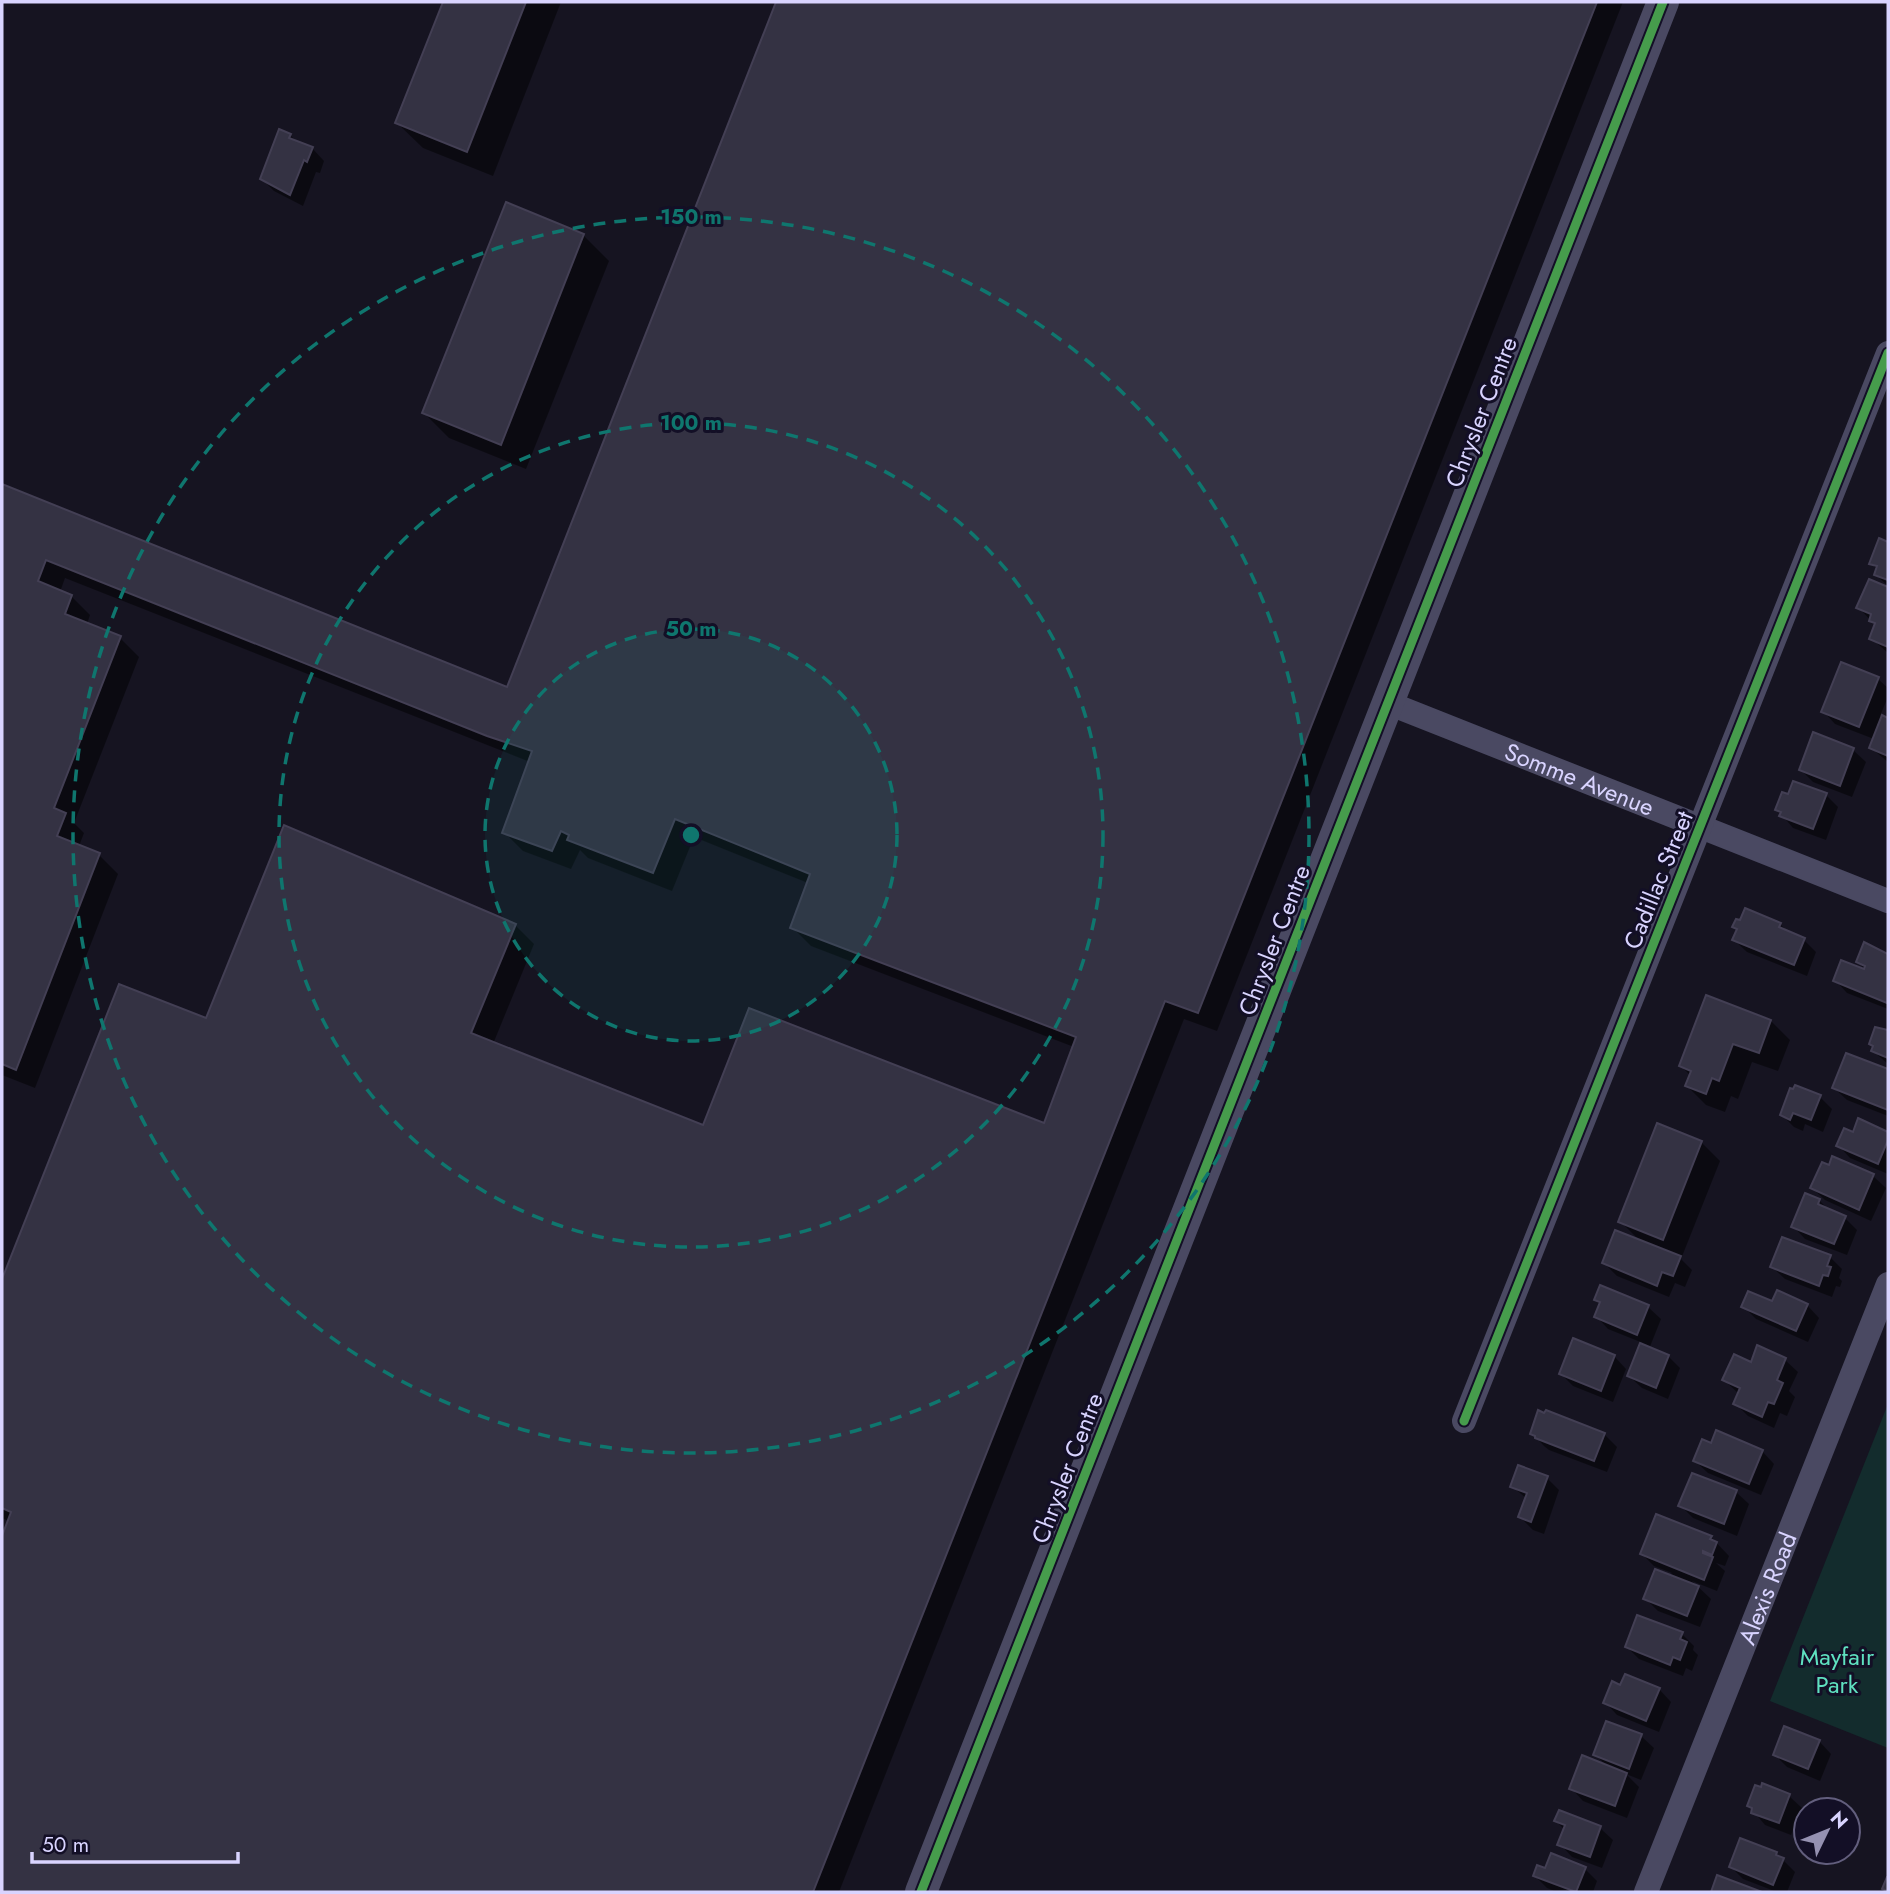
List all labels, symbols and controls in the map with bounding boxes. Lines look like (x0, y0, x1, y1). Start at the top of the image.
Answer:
text: 150 m (660, 202, 722, 232)
street label: Chrysler Centre (1436, 332, 1526, 492)
text: 100 m (660, 408, 722, 438)
text: 50 m (666, 614, 716, 644)
street label: Somme Avenue (1500, 733, 1659, 824)
street label: Cadillac Street (1614, 805, 1702, 954)
centre of rings (679, 823, 703, 847)
street label: Chrysler Centre (1229, 860, 1319, 1020)
street label: Chrysler Centre (1022, 1388, 1112, 1548)
street label: Alexis Road (1729, 1527, 1805, 1650)
park label: Mayfair Park (1800, 1639, 1875, 1702)
north arrow (1792, 1796, 1862, 1866)
text: N (1824, 1805, 1854, 1834)
scale bar (32, 1820, 238, 1864)
text: 50 m (42, 1830, 89, 1860)

